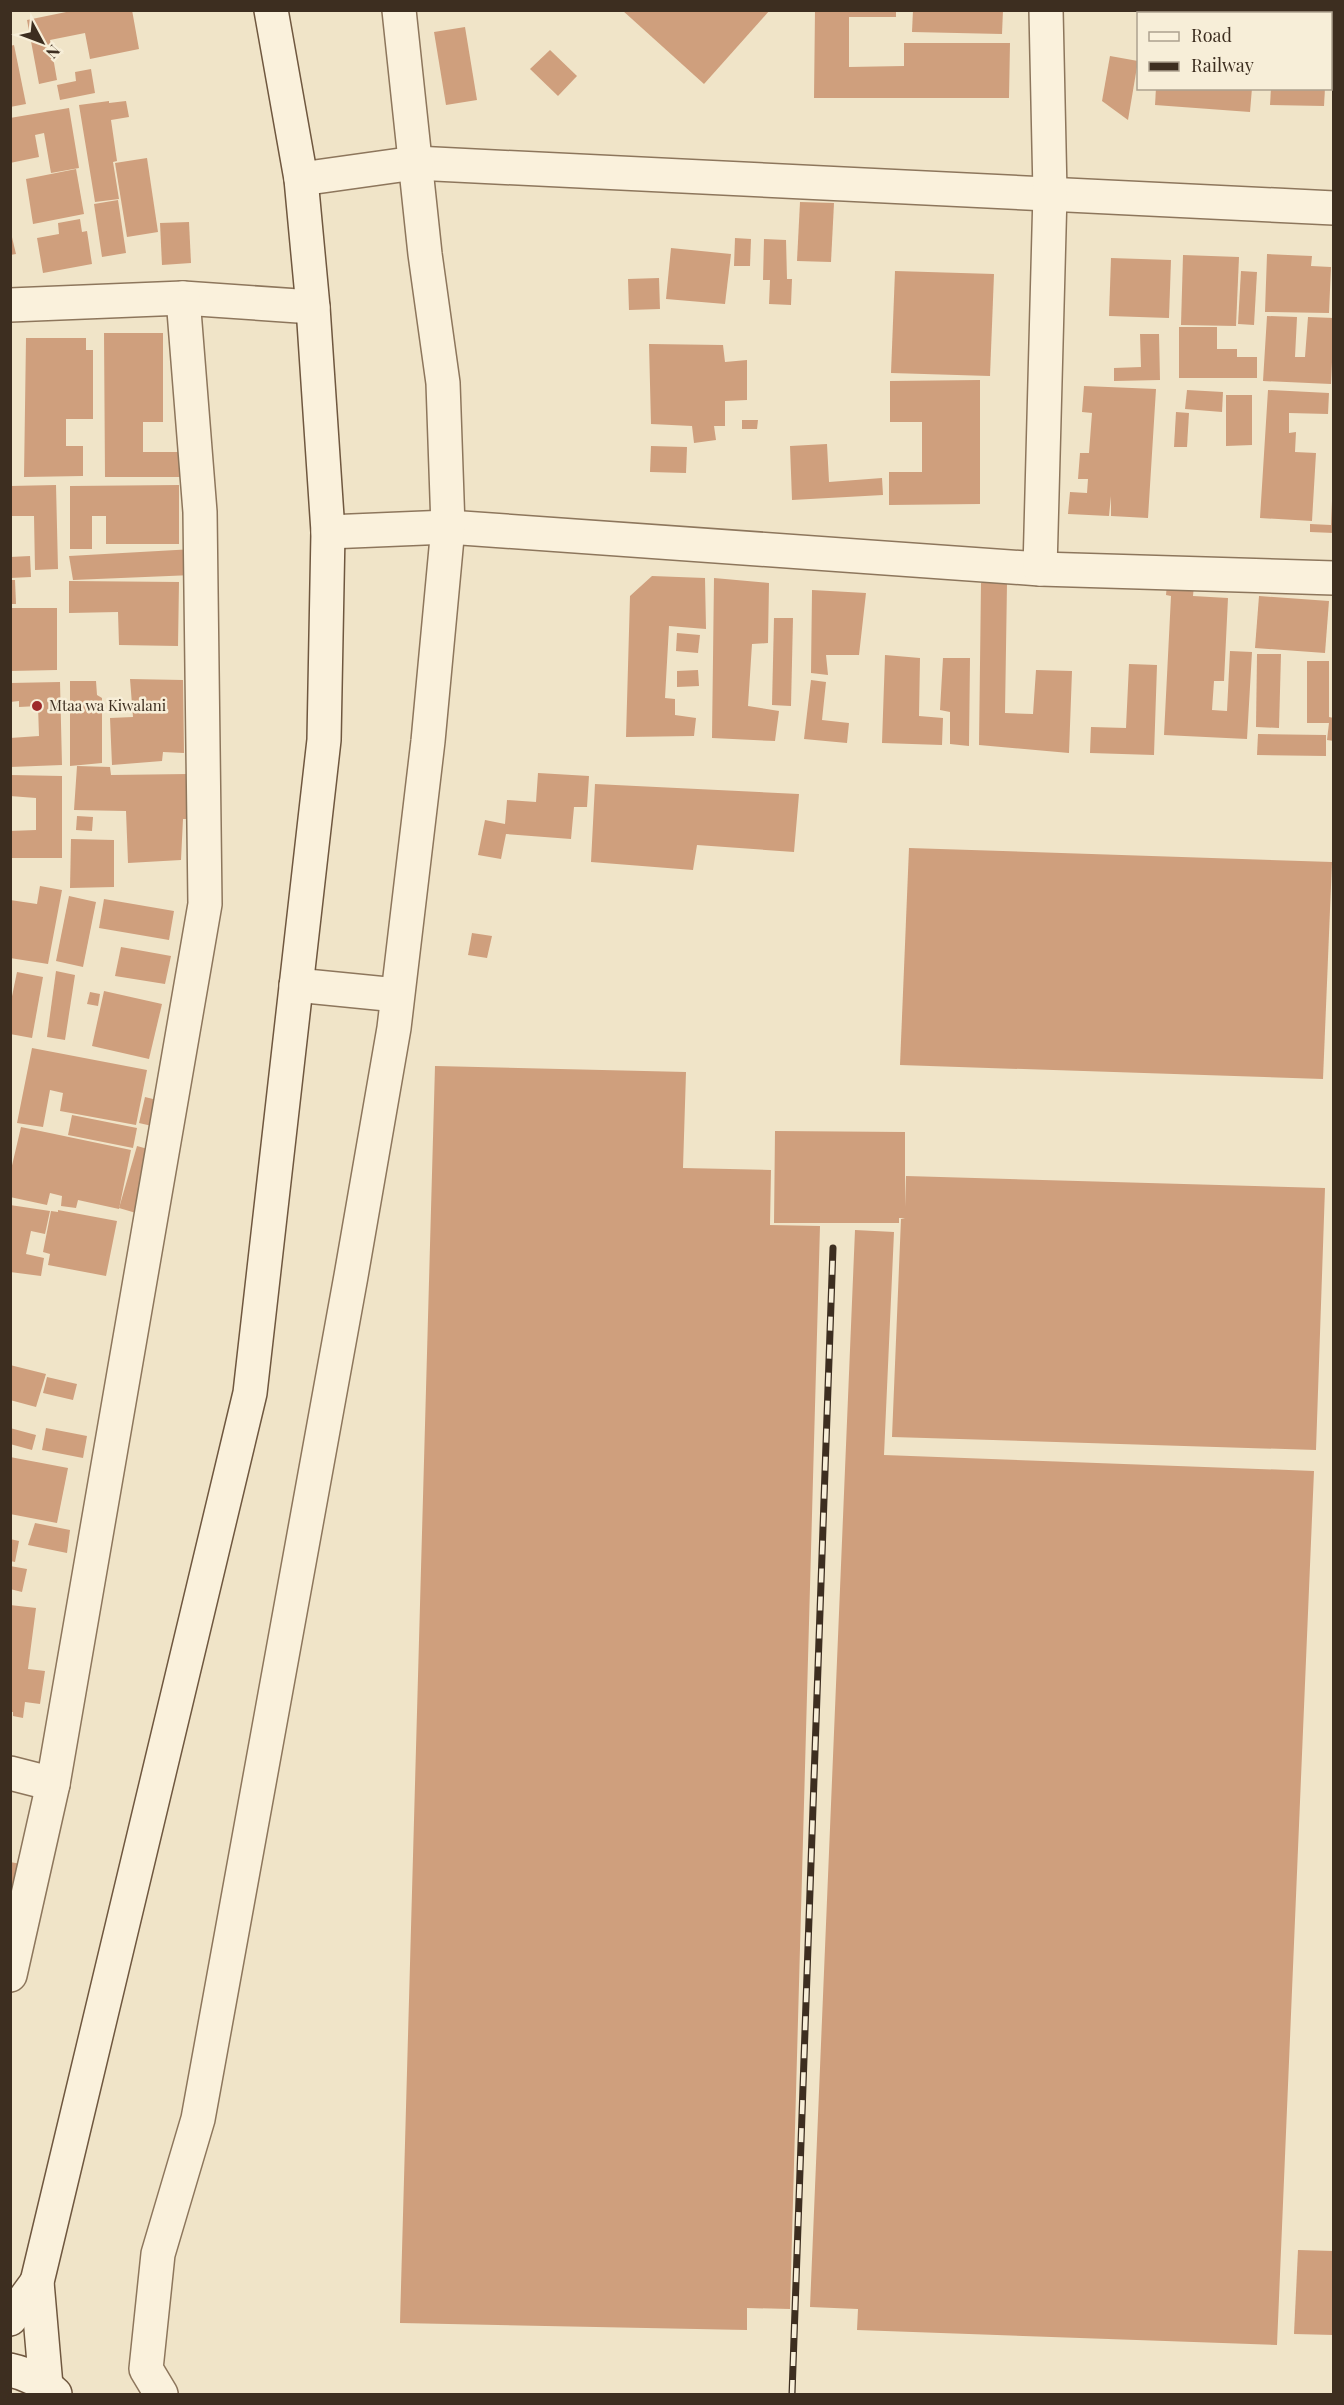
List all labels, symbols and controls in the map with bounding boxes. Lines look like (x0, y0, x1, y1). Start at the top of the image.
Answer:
north arrow (12, 12, 72, 72)
legend (1137, 12, 1332, 90)
text: Road (1191, 23, 1232, 47)
text: N (42, 41, 65, 64)
text: Railway (1191, 53, 1254, 77)
place label: Mtaa wa Kiwalani (49, 695, 167, 715)
marker: Mtaa wa Kiwalani (30, 699, 44, 713)

